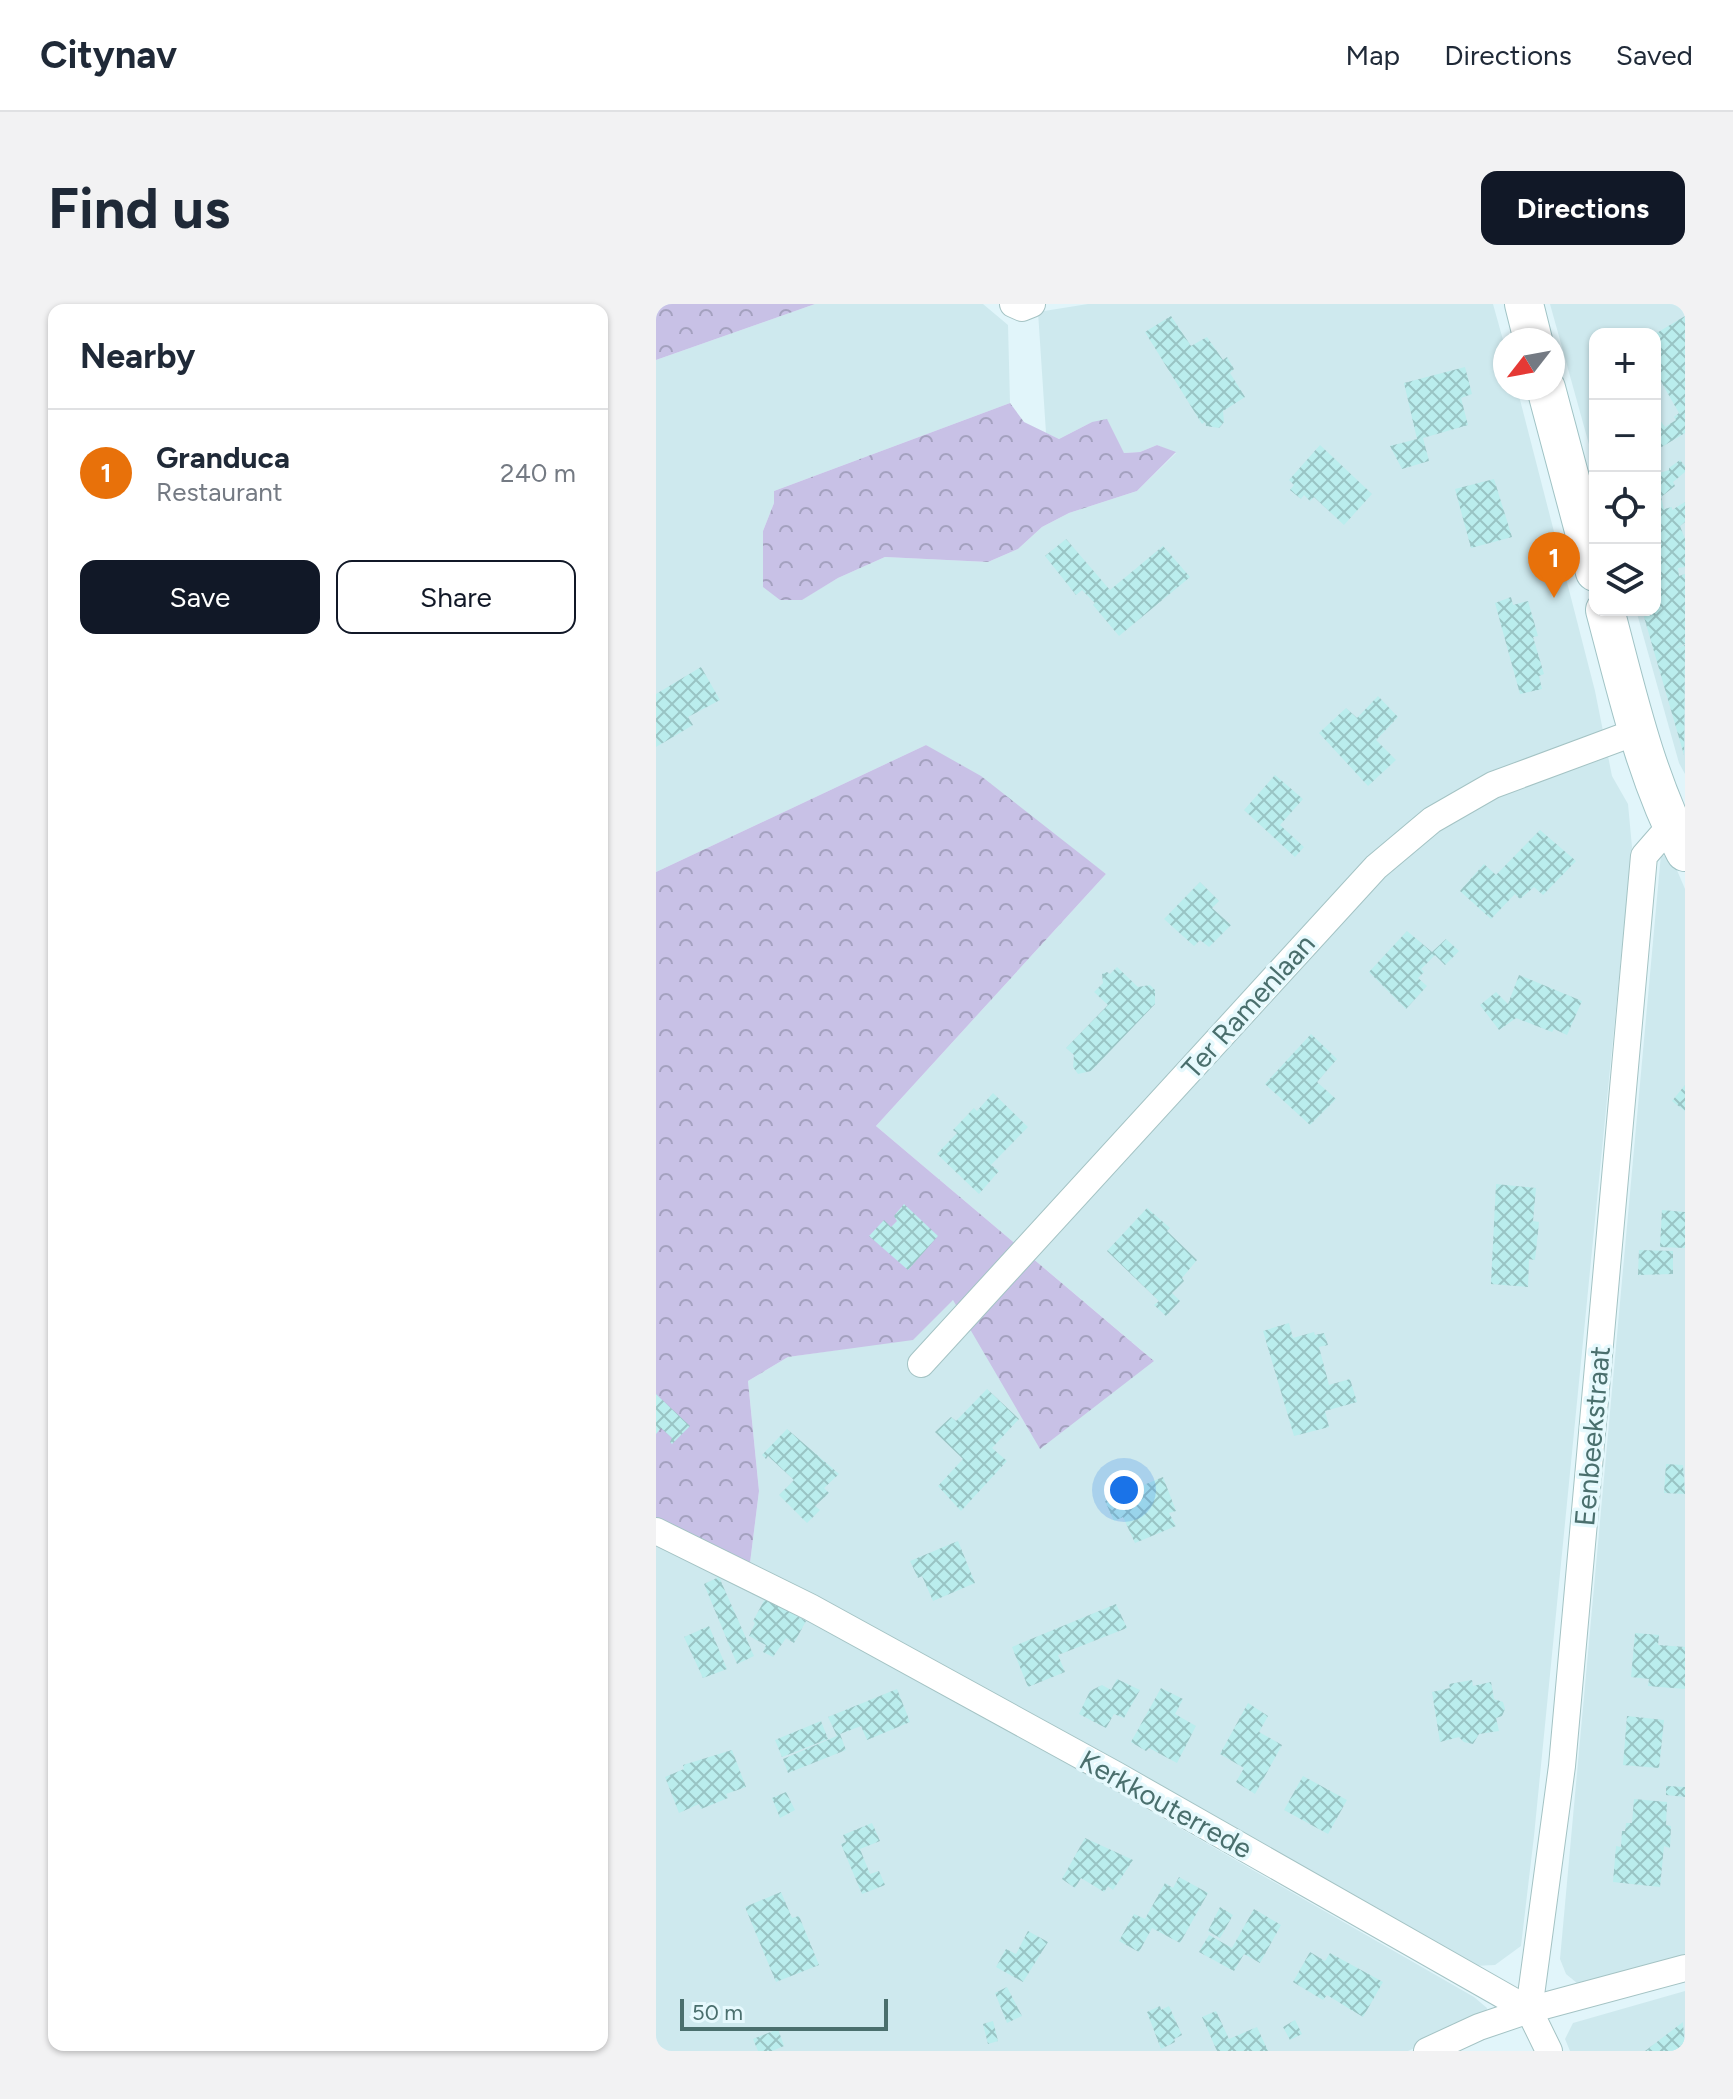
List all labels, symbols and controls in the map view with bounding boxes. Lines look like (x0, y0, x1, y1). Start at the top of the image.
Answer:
text: Citynav (40, 32, 177, 78)
text: Map (1346, 38, 1400, 72)
text: Directions (1444, 38, 1572, 72)
text: Saved (1616, 38, 1693, 72)
button: Directions (1481, 171, 1685, 245)
text: Find us (48, 175, 230, 242)
north arrow (1493, 328, 1565, 400)
map controls (1589, 328, 1661, 616)
button: + (1589, 328, 1661, 400)
text: Nearby (80, 336, 195, 377)
button: − (1589, 400, 1661, 472)
text: Granduca (156, 439, 290, 476)
text: 1 (101, 457, 111, 489)
text: 240 m (500, 457, 576, 489)
button: locate (1589, 472, 1661, 544)
text: Restaurant (156, 476, 283, 508)
pin: 1 (1528, 532, 1580, 598)
button: layers (1589, 544, 1661, 616)
button: Save (80, 560, 320, 634)
button: Share (336, 560, 576, 634)
street label: Ter Ramenlaan (1174, 927, 1322, 1085)
street label: Eenbeekstraat (1567, 1345, 1617, 1527)
your location (1104, 1470, 1144, 1510)
street label: Kerkkouterrede (1074, 1743, 1258, 1865)
scale bar (680, 1995, 888, 2031)
text: 50 m (692, 1999, 743, 2026)

